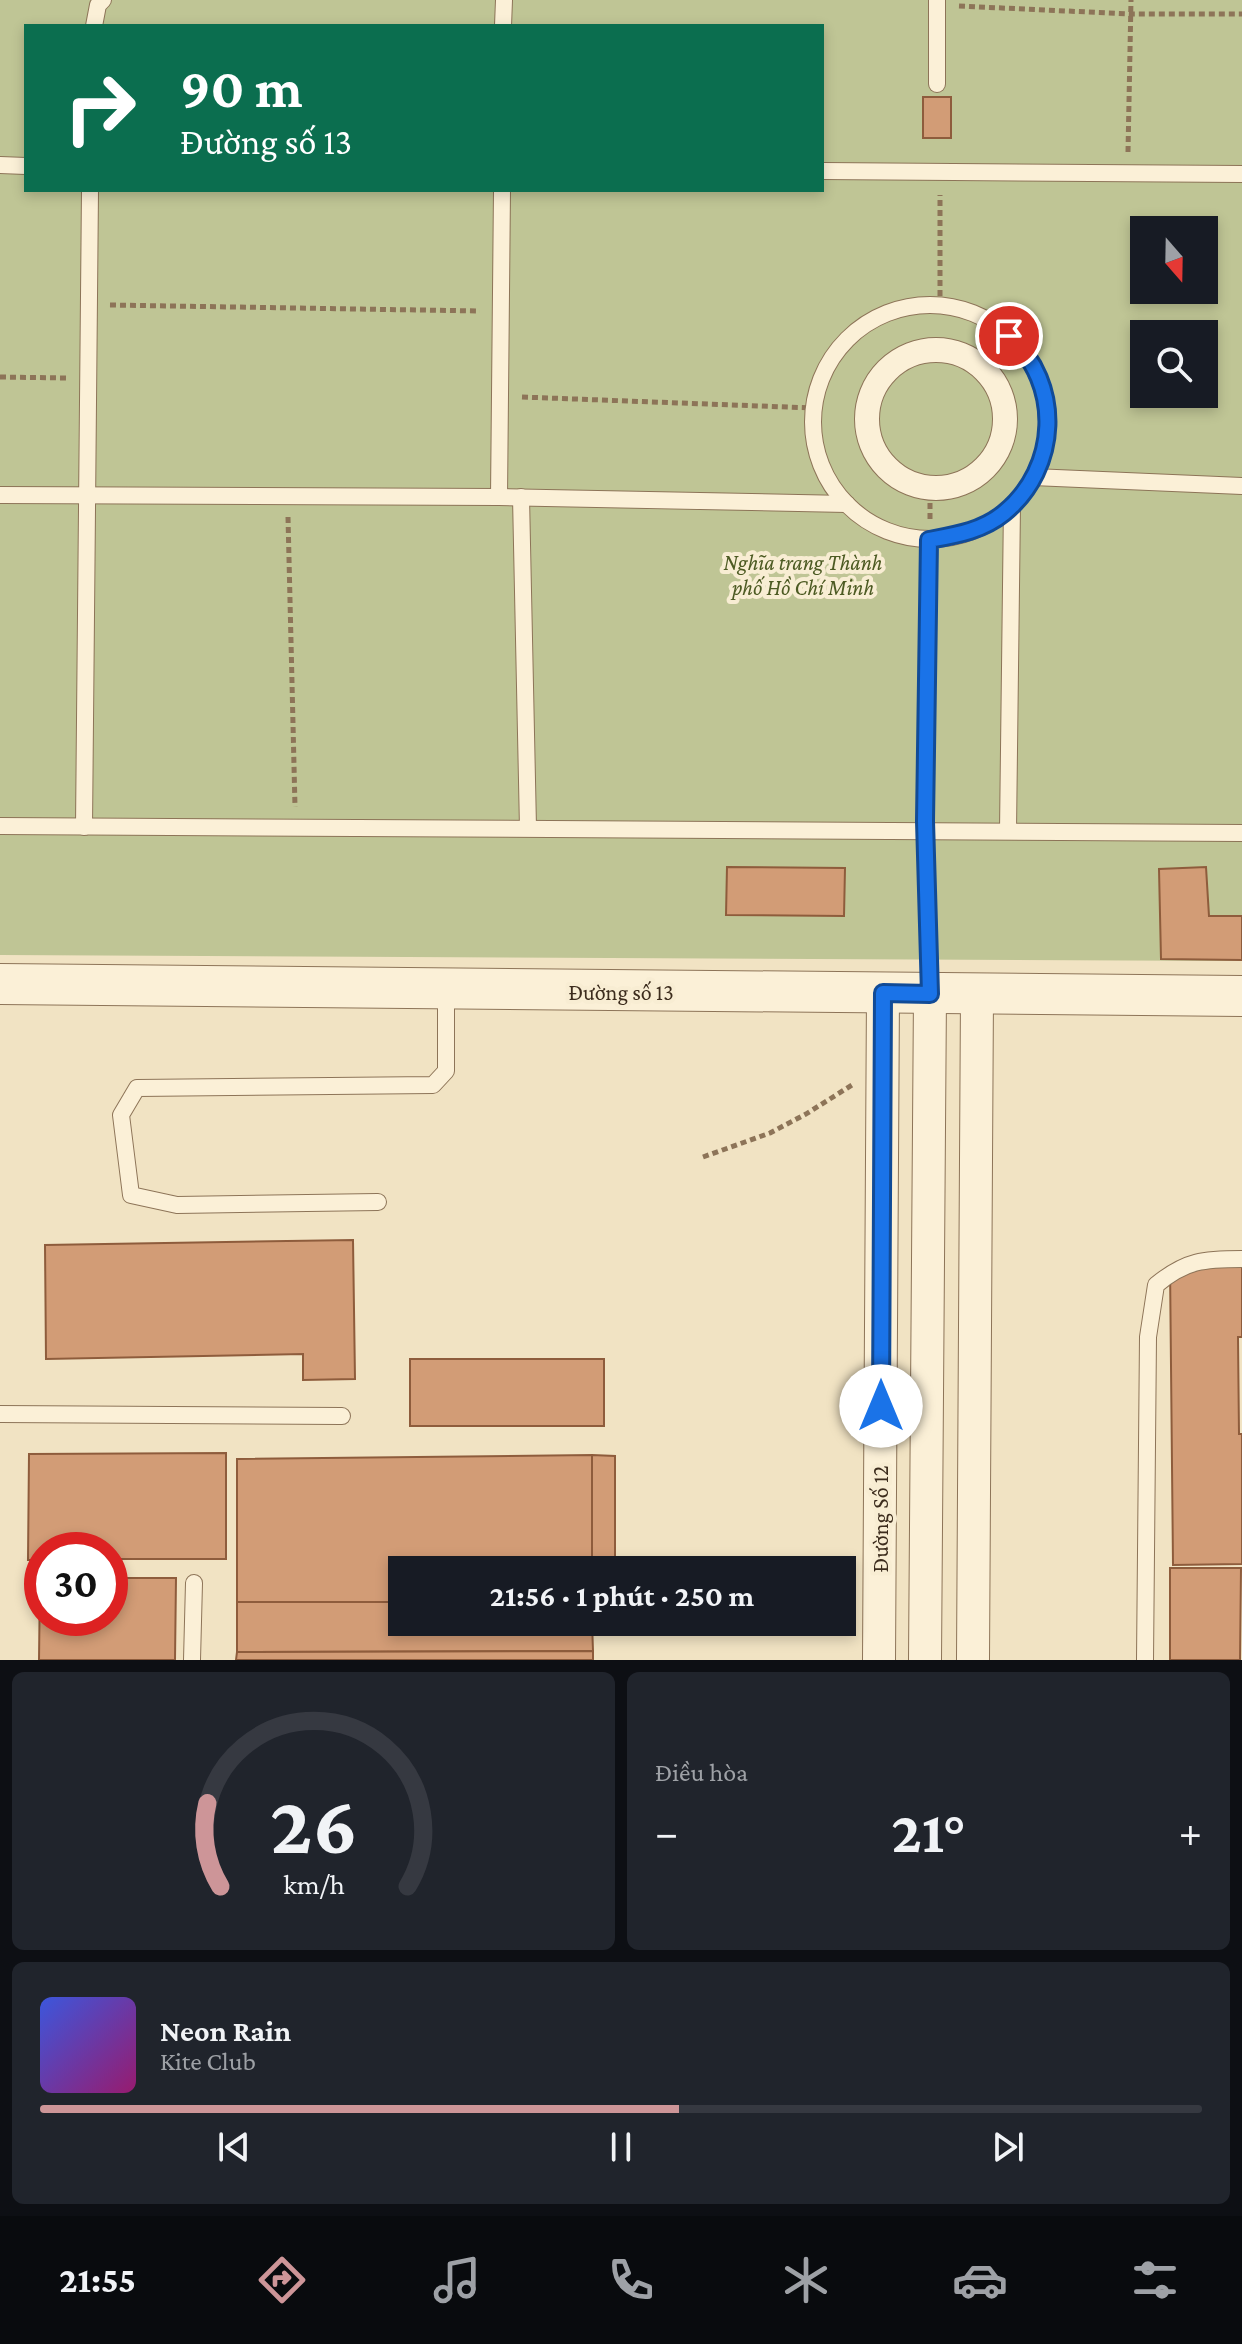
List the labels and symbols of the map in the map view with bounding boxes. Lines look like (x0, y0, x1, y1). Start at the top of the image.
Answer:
north arrow (1130, 216, 1218, 304)
pin (975, 302, 1043, 370)
park label: Nghĩa trang Thành phố Hồ Chí Minh (724, 550, 882, 600)
street label: Đường số 13 (568, 980, 674, 1005)
position arrow (839, 1364, 923, 1448)
street label: Đường Số 12 (868, 1466, 893, 1572)
speed limit sign: 30 (24, 1532, 128, 1636)

